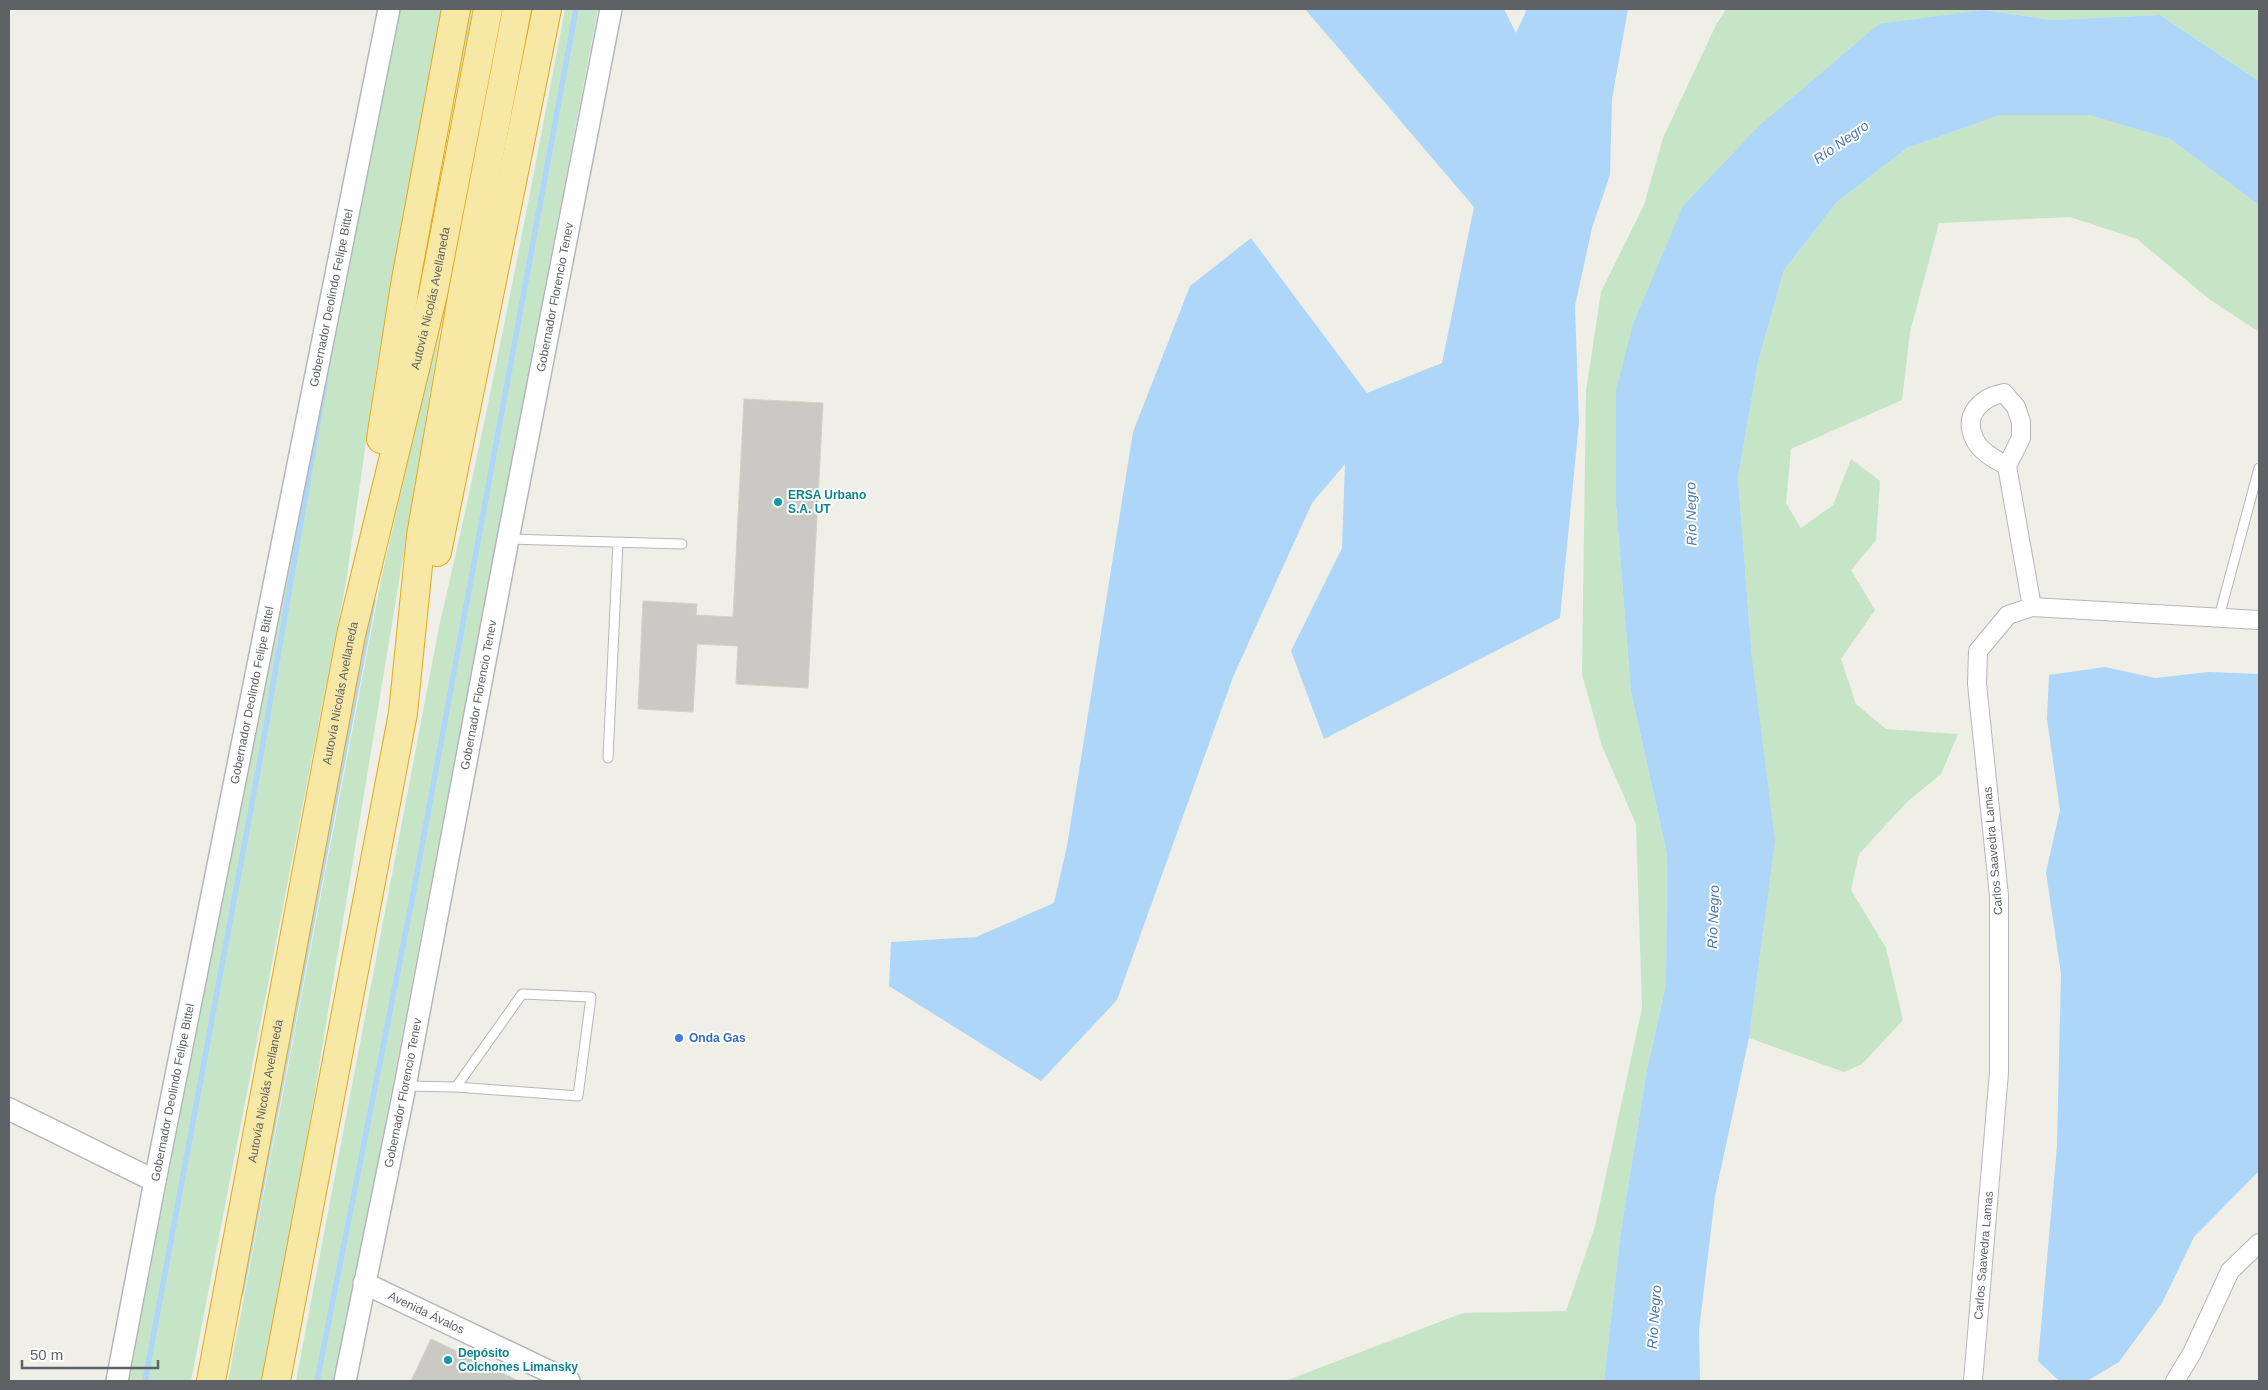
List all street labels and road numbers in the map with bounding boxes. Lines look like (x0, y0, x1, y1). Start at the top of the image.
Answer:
street label: Gobernador Deolindo Felipe Bittel (307, 208, 356, 388)
street label: Gobernador Florencio Tenev (534, 221, 576, 373)
street label: Autovía Nicolás Avellaneda (408, 226, 453, 371)
street label: Gobernador Deolindo Felipe Bittel (227, 605, 277, 785)
street label: Gobernador Florencio Tenev (458, 619, 500, 771)
street label: Autovía Nicolás Avellaneda (320, 620, 361, 766)
street label: Carlos Saavedra Lamas (1980, 786, 2006, 916)
street label: Gobernador Deolindo Felipe Bittel (148, 1002, 197, 1183)
street label: Gobernador Florencio Tenev (382, 1017, 425, 1169)
street label: Autovía Nicolás Avellaneda (245, 1018, 286, 1164)
street label: Carlos Saavedra Lamas (1971, 1191, 1996, 1320)
street label: Avenida Ávalos (386, 1289, 467, 1337)

